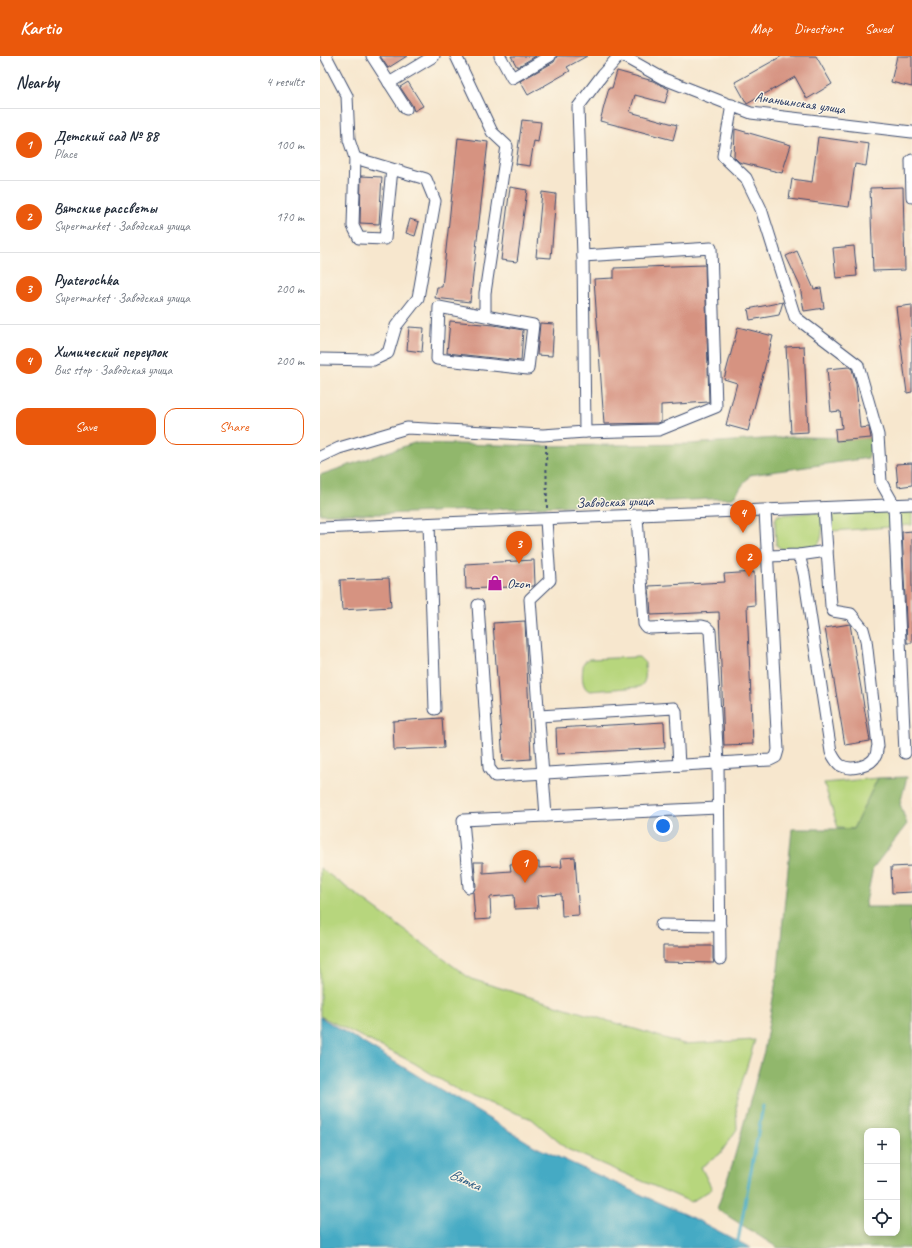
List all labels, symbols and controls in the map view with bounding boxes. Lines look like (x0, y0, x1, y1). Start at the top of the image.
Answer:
text: Kartio (20, 16, 61, 40)
text: Map (751, 20, 772, 37)
text: Directions (794, 20, 843, 37)
text: Saved (865, 20, 892, 37)
text: Nearby (16, 72, 59, 93)
text: 4 results (266, 74, 304, 90)
street label: Ананьинская улица (754, 88, 847, 118)
text: Детский сад № 88 (54, 127, 158, 146)
text: 1 (26, 137, 32, 153)
text: 100 m (276, 137, 304, 153)
text: Place (54, 146, 77, 162)
text: Вятские рассветы (54, 199, 157, 218)
text: 2 (26, 209, 32, 225)
text: 170 m (276, 209, 304, 225)
text: Supermarket · Заводская улица (54, 218, 190, 234)
text: Pyaterochka (54, 271, 118, 290)
text: 3 (26, 281, 32, 297)
text: 200 m (276, 281, 304, 297)
text: Supermarket · Заводская улица (54, 290, 190, 306)
text: Химический переулок (54, 343, 167, 362)
text: 4 (26, 353, 32, 369)
text: 200 m (276, 353, 304, 369)
text: Bus stop · Заводская улица (54, 362, 172, 378)
button: Save (16, 408, 156, 445)
button: Share (164, 408, 304, 445)
street label: Заводская улица (576, 492, 655, 512)
pin: 4 (730, 500, 756, 533)
pin: 3 (506, 531, 532, 564)
pin: 2 (736, 544, 762, 577)
shop icon: Ozon (486, 574, 504, 592)
place label: Ozon (507, 575, 531, 592)
your location (653, 816, 673, 836)
pin: 1 (512, 850, 538, 883)
map controls (864, 1128, 900, 1236)
button: + (864, 1128, 900, 1164)
button: − (864, 1164, 900, 1200)
water label: Вятка (446, 1165, 485, 1196)
button: locate (864, 1200, 900, 1236)

